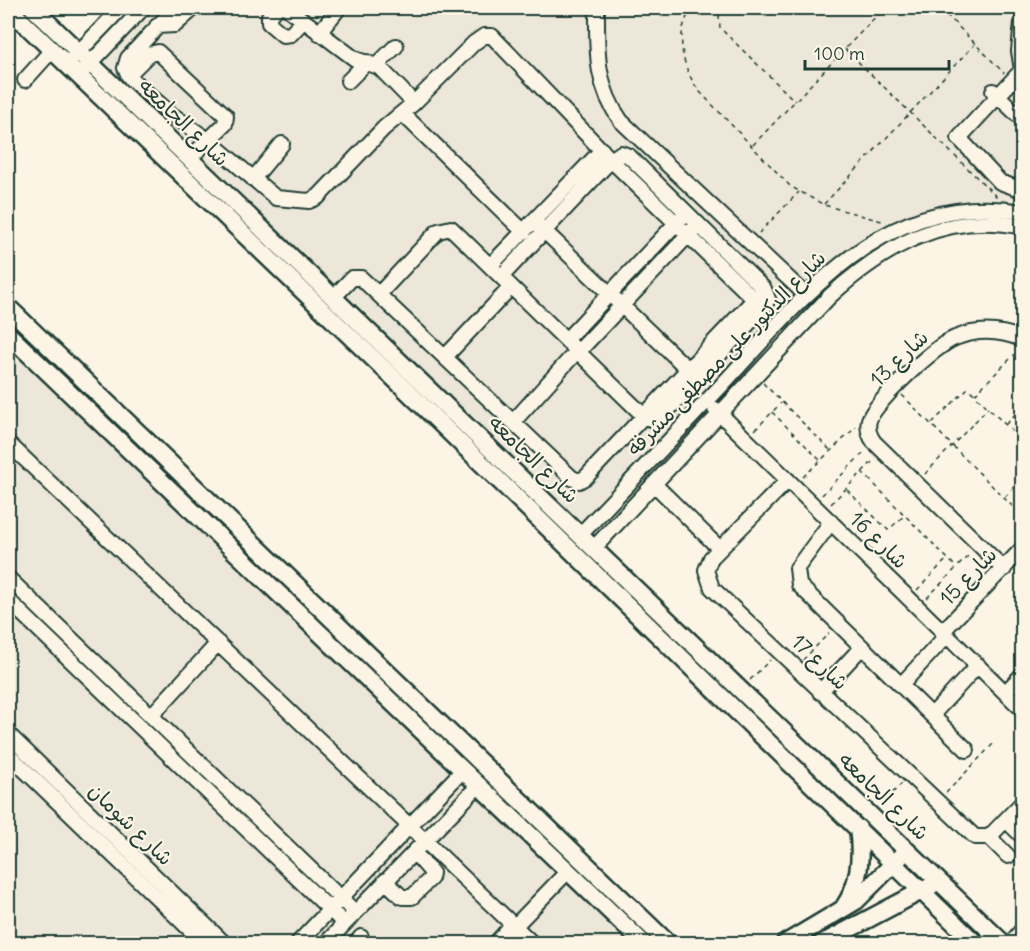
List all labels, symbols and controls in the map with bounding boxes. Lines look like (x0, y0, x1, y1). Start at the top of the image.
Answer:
scale bar (805, 33, 949, 71)
text: 100 m (814, 42, 865, 65)
street label: شارع الجامعه (132, 72, 235, 173)
street label: شارع الدكتور على مصطفى مشرفه (621, 244, 833, 463)
street label: شارع 13 (864, 324, 935, 394)
street label: شارع الجامعه (482, 409, 585, 510)
street label: شارع 16 (843, 506, 914, 576)
street label: شارع 15 (934, 541, 1004, 612)
street label: شارع 17 (784, 628, 854, 697)
street label: شارع الجامعه (832, 746, 935, 847)
street label: شارع شومان (82, 777, 179, 872)

